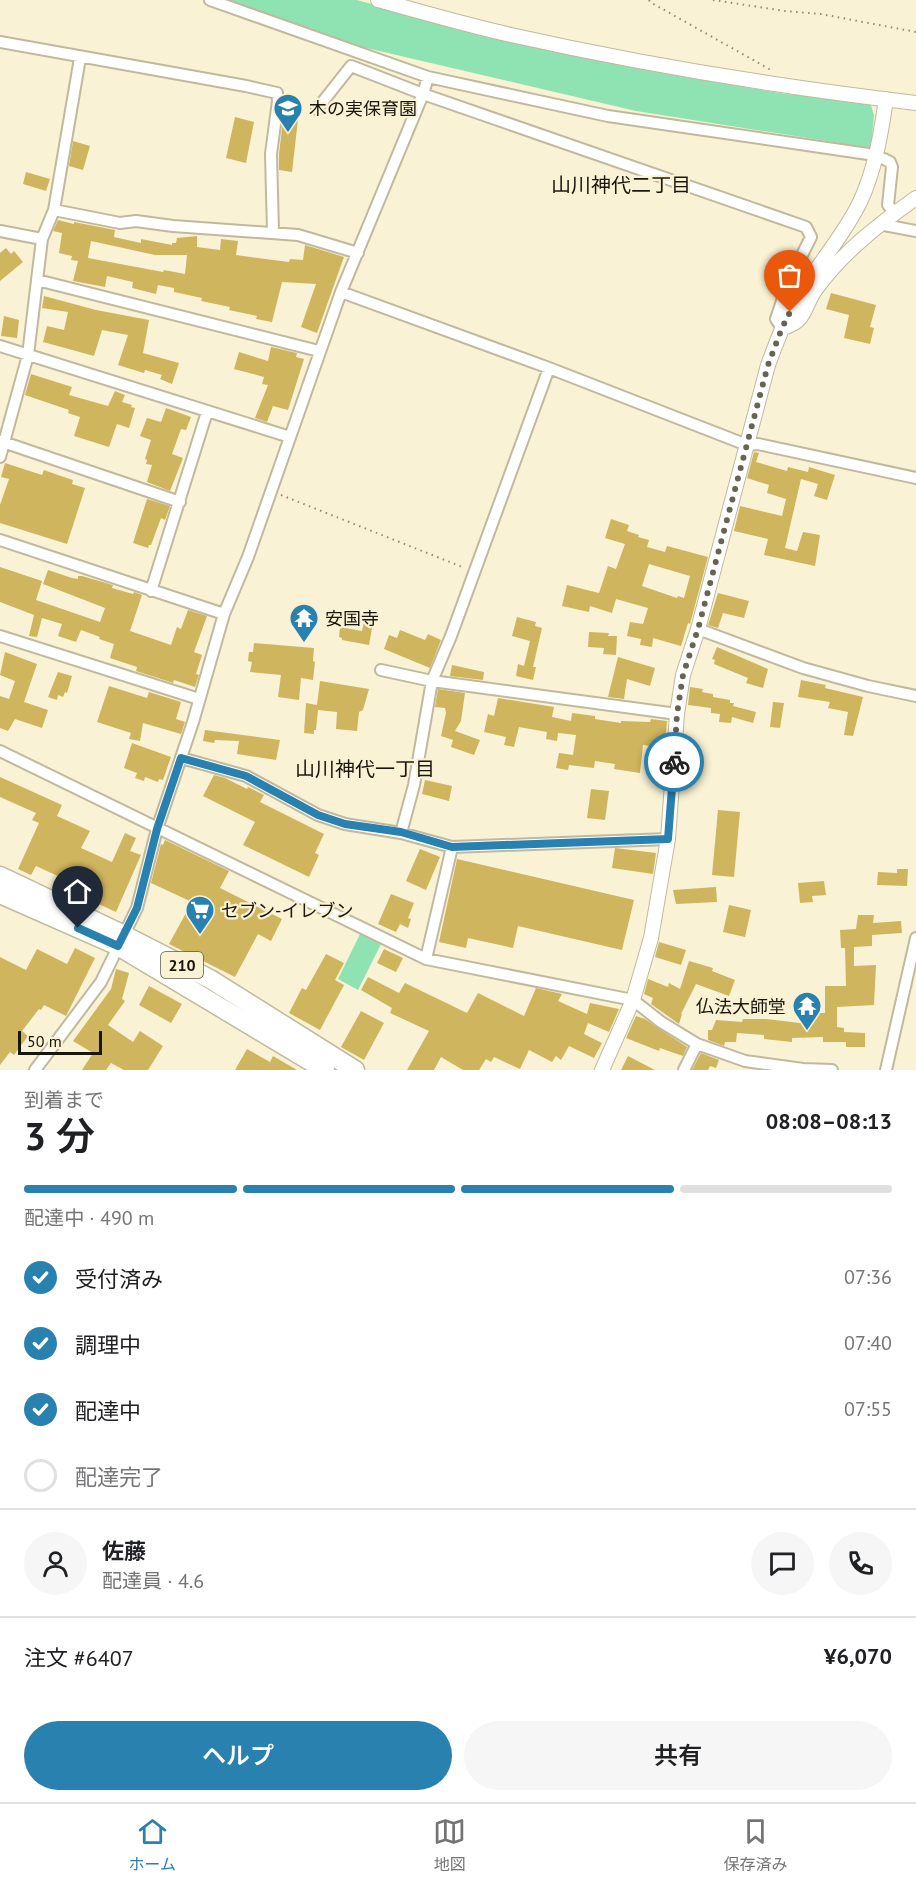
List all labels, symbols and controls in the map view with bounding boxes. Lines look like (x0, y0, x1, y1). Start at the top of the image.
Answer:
school or university icon: 木の実保育園 (272, 92, 304, 134)
place label: 木の実保育園 (309, 97, 417, 120)
district label: 山川神代二丁目 (551, 172, 691, 198)
pin (764, 250, 815, 312)
icon: bag (773, 259, 806, 292)
temple icon: 安国寺 (288, 602, 320, 644)
place label: 安国寺 (325, 607, 379, 630)
courier (644, 732, 704, 792)
icon: bike (658, 746, 691, 779)
district label: 山川神代一丁目 (295, 756, 435, 782)
pin (52, 866, 103, 928)
icon: home (61, 875, 94, 908)
supermarket icon: セブン-イレブン (184, 894, 216, 936)
place label: セブン-イレブン (221, 899, 353, 922)
road number: 210 (161, 952, 203, 978)
temple icon: 仏法大師堂 (791, 990, 823, 1032)
place label: 仏法大師堂 (696, 995, 786, 1018)
scale bar (18, 1028, 102, 1056)
text: 50 m (27, 1031, 62, 1051)
text: 到着まで (24, 1087, 104, 1113)
text: 08:08–08:13 (766, 1107, 892, 1135)
text: 3 分 (24, 1110, 95, 1161)
text: 配達中 · 490 m (24, 1205, 154, 1231)
icon: check (24, 1261, 57, 1294)
text: 07:36 (844, 1264, 892, 1290)
text: 受付済み (75, 1265, 163, 1293)
icon: check (24, 1327, 57, 1360)
text: 07:40 (844, 1330, 892, 1356)
text: 調理中 (75, 1331, 141, 1359)
icon: check (24, 1393, 57, 1426)
text: 07:55 (844, 1396, 892, 1422)
text: 配達中 (75, 1397, 141, 1425)
text: 配達完了 (75, 1463, 163, 1491)
button: person (24, 1532, 87, 1595)
button: chat (751, 1532, 814, 1595)
button: phone (829, 1532, 892, 1595)
text: 佐藤 (102, 1537, 146, 1565)
text: 配達員 · 4.6 (102, 1568, 204, 1594)
text: ¥6,070 (824, 1642, 892, 1670)
text: 注文 #6407 (24, 1644, 134, 1672)
button: ヘルプ (24, 1721, 452, 1790)
button: 共有 (464, 1721, 892, 1790)
tab: ホーム (129, 1815, 176, 1875)
tab: 地図 (433, 1815, 466, 1875)
tab: 保存済み (723, 1815, 787, 1875)

